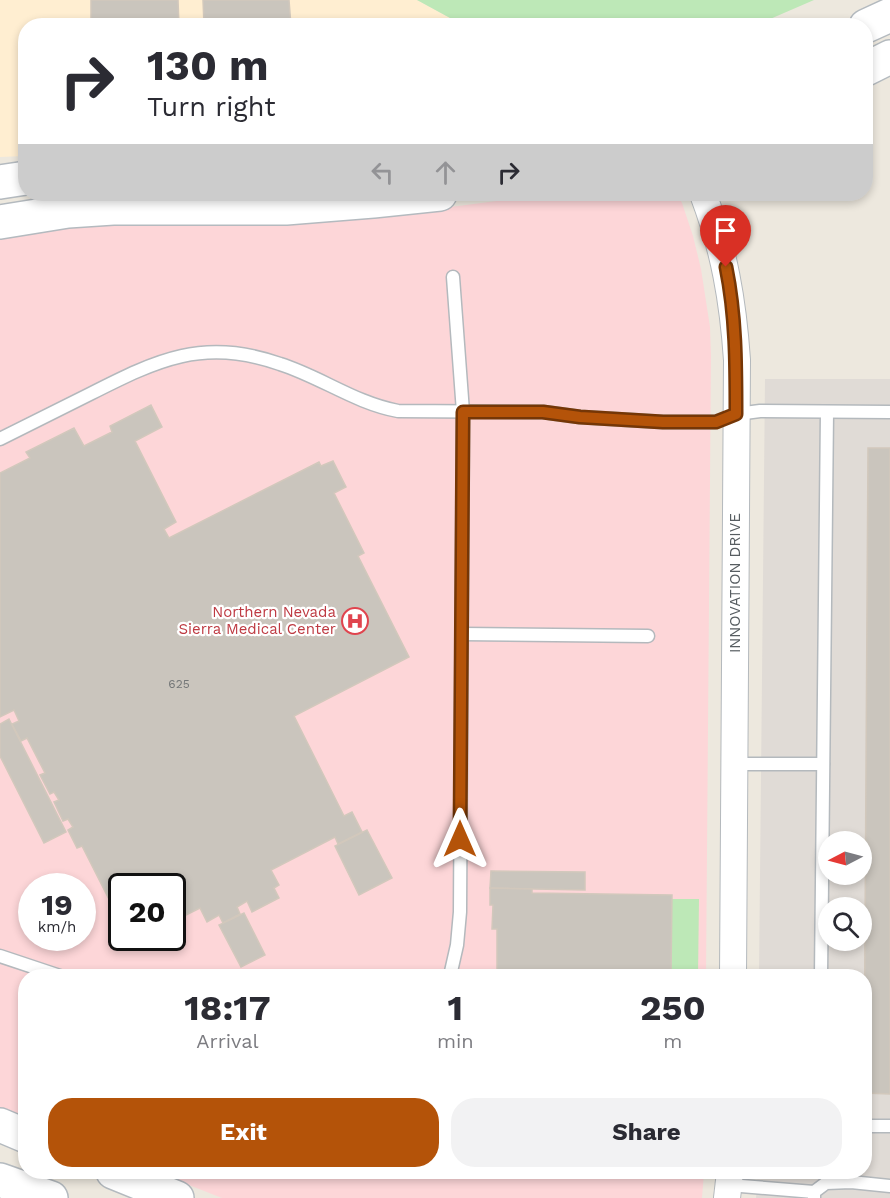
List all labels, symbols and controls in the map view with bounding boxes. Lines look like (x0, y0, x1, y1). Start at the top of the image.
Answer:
text: 130 m (147, 41, 269, 90)
icon: right (48, 42, 126, 120)
text: Turn right (147, 91, 276, 123)
icon: left (366, 156, 399, 189)
icon: ahead (429, 156, 462, 189)
icon: right (492, 156, 525, 189)
pin (700, 205, 751, 267)
icon: arrive (709, 214, 742, 247)
street label: INNOVATION DRIVE (726, 513, 744, 653)
place label: Northern Nevada Sierra Medical Center (179, 603, 337, 638)
hospital icon: Northern Nevada Sierra Medical Center (340, 606, 370, 636)
house number: 625 (168, 677, 190, 691)
position arrow (428, 807, 492, 871)
north arrow (818, 831, 872, 885)
map controls (818, 831, 872, 951)
speed limit sign: 20 (108, 873, 186, 951)
text: 19 (41, 887, 73, 922)
button: search (818, 897, 872, 951)
text: km/h (38, 918, 76, 936)
text: 18:17 (184, 987, 271, 1029)
text: 1 (448, 987, 463, 1029)
text: 250 (640, 987, 706, 1029)
text: Arrival (196, 1029, 259, 1053)
text: min (437, 1029, 474, 1053)
text: m (663, 1029, 682, 1053)
button: Exit (48, 1098, 439, 1167)
button: Share (451, 1098, 842, 1167)

